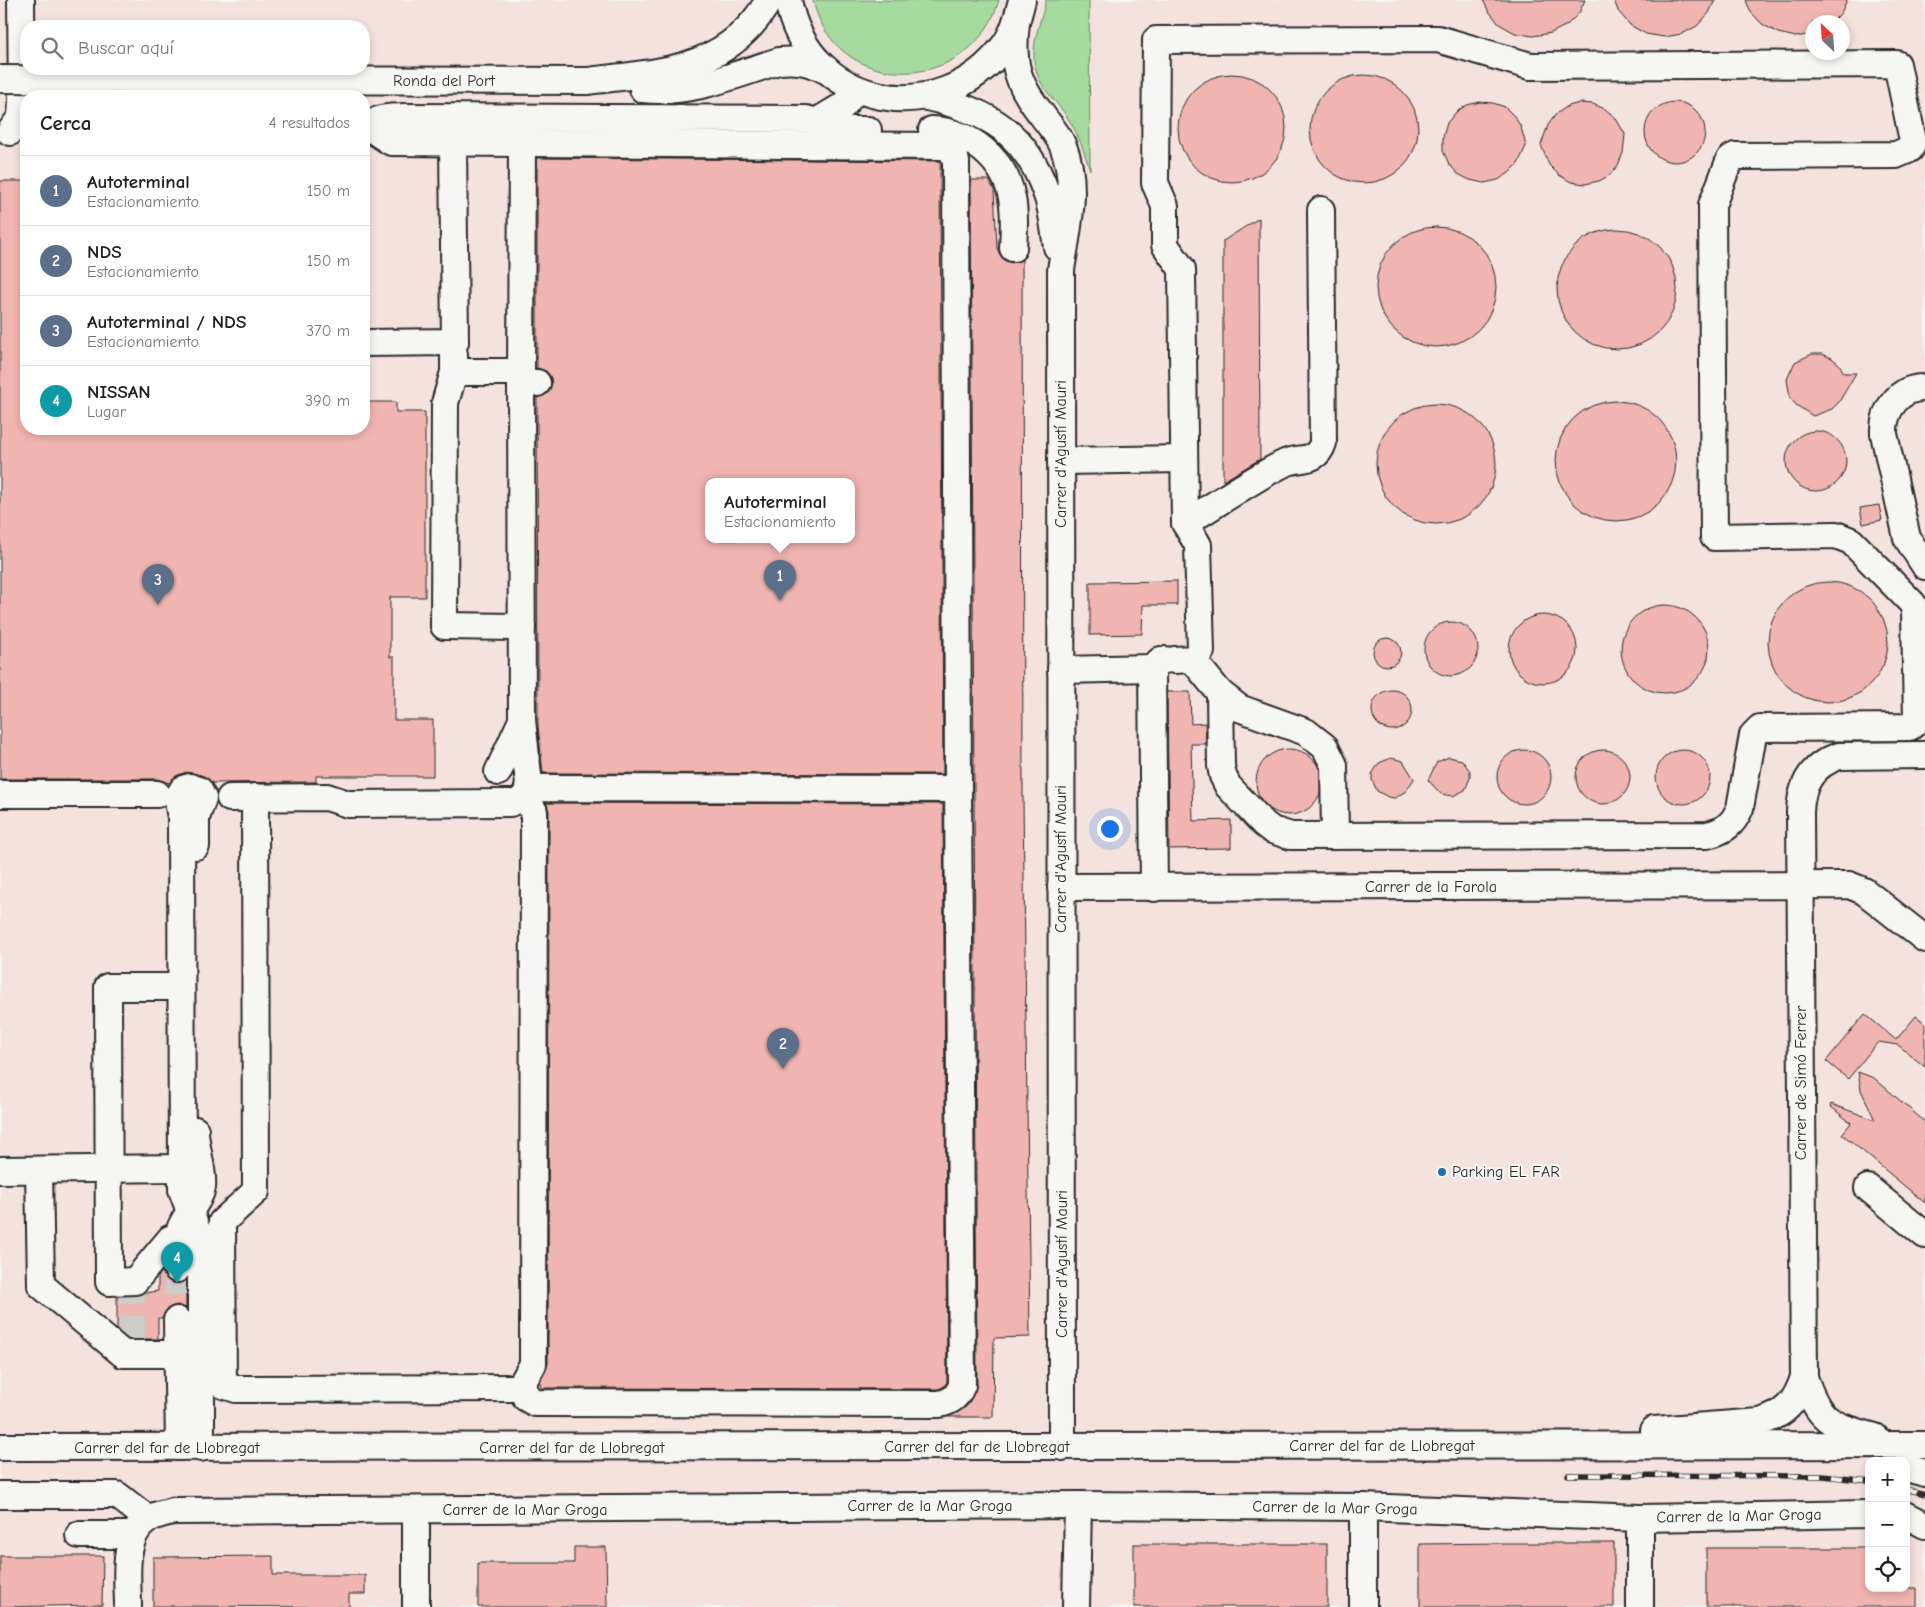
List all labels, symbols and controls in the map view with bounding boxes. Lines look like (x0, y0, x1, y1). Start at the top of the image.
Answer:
north arrow (1805, 15, 1850, 60)
search box (20, 20, 370, 75)
icon: search (38, 34, 66, 62)
text: Buscar aquí (78, 37, 174, 59)
street label: Ronda del Port (393, 72, 495, 90)
text: Cerca (40, 111, 91, 135)
text: 4 resultados (269, 114, 350, 132)
text: Autoterminal (87, 171, 190, 193)
text: 1 (53, 182, 59, 200)
text: 150 m (307, 182, 350, 200)
text: Estacionamiento (87, 193, 199, 211)
text: NDS (87, 241, 122, 263)
text: 2 (52, 252, 60, 270)
text: 150 m (307, 252, 350, 270)
text: Estacionamiento (87, 263, 199, 281)
text: Autoterminal / NDS (87, 311, 246, 333)
text: 3 (52, 322, 60, 340)
text: 370 m (306, 322, 350, 340)
text: Estacionamiento (87, 333, 199, 351)
street label: Carrer d'Agustí Mauri (1052, 380, 1070, 528)
text: NISSAN (87, 381, 151, 403)
text: 4 (52, 392, 60, 410)
text: 390 m (305, 392, 350, 410)
text: Lugar (87, 403, 126, 421)
popup (705, 478, 855, 543)
text: Autoterminal (724, 491, 827, 513)
text: Estacionamiento (724, 513, 836, 531)
pin: 1 (764, 560, 796, 601)
pin: 3 (142, 564, 174, 605)
street label: Carrer d'Agustí Mauri (1052, 785, 1070, 933)
your location (1097, 816, 1123, 842)
street label: Carrer de la Farola (1365, 878, 1497, 896)
street label: Carrer de Simó Ferrer (1792, 1005, 1810, 1160)
pin: 2 (767, 1028, 799, 1069)
place label: Parking EL FAR (1452, 1163, 1560, 1181)
marker: Parking EL FAR (1436, 1166, 1448, 1178)
street label: Carrer d'Agustí Mauri (1053, 1190, 1071, 1338)
pin: 4 (161, 1242, 193, 1283)
street label: Carrer del far de Llobregat (1289, 1437, 1475, 1455)
street label: Carrer del far de Llobregat (884, 1438, 1070, 1456)
street label: Carrer del far de Llobregat (74, 1439, 260, 1457)
street label: Carrer del far de Llobregat (479, 1439, 665, 1457)
map controls (1865, 1457, 1910, 1592)
button: + (1865, 1457, 1910, 1502)
street label: Carrer de la Mar Groga (847, 1497, 1013, 1515)
street label: Carrer de la Mar Groga (1252, 1498, 1418, 1518)
street label: Carrer de la Mar Groga (442, 1501, 608, 1519)
button: − (1865, 1502, 1910, 1547)
street label: Carrer de la Mar Groga (1656, 1506, 1822, 1526)
button: locate (1865, 1547, 1910, 1592)

